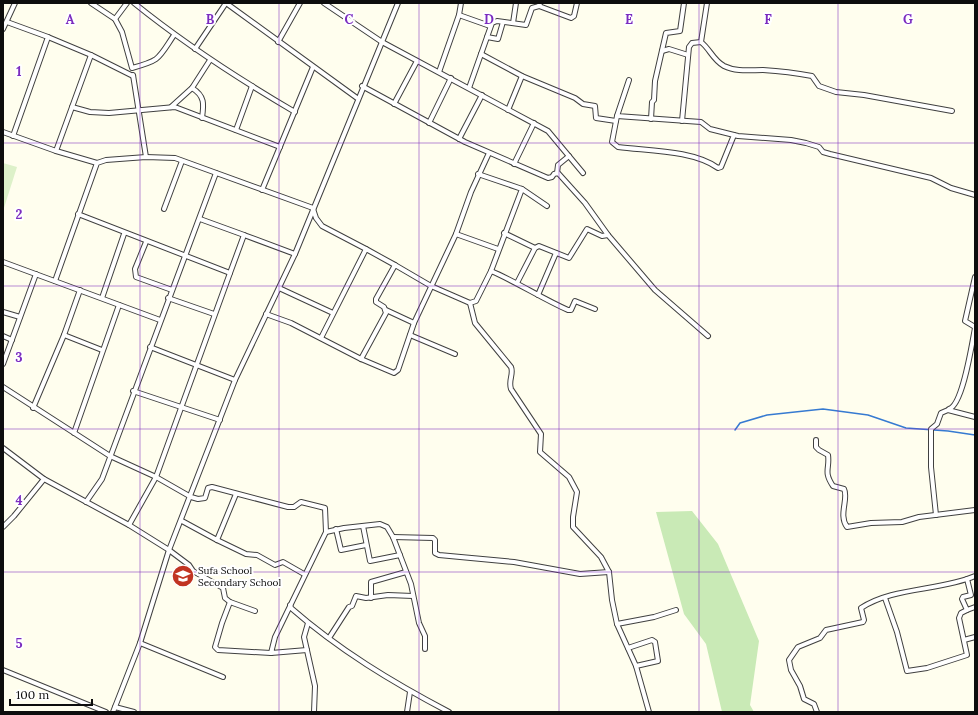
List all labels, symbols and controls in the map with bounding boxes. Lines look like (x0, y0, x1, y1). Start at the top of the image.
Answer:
text: A (66, 11, 75, 28)
text: B (206, 11, 215, 28)
text: C (345, 11, 354, 28)
text: D (484, 11, 494, 28)
text: E (625, 11, 633, 28)
text: F (764, 11, 772, 28)
text: G (903, 11, 913, 28)
text: 1 (16, 63, 22, 80)
text: 2 (16, 206, 23, 223)
text: 3 (15, 349, 23, 366)
text: 4 (15, 492, 23, 509)
school or university icon: Sufa School Secondary School (170, 563, 196, 589)
place label: Sufa School Secondary School (198, 564, 281, 589)
text: 5 (15, 635, 23, 652)
scale bar (10, 681, 92, 707)
text: 100 m (16, 687, 49, 702)

